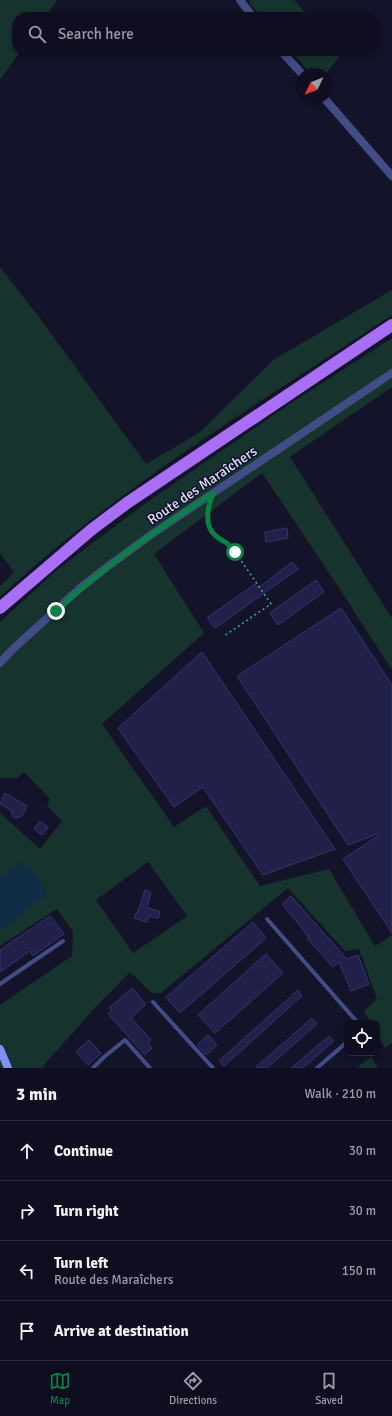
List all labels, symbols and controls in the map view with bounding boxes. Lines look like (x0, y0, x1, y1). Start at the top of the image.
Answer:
search box (12, 12, 380, 56)
icon: search (26, 23, 48, 45)
text: Search here (58, 25, 134, 43)
north arrow (296, 68, 332, 104)
street label: Route des Maraîchers (144, 442, 260, 528)
route start (226, 543, 244, 561)
route end (47, 602, 65, 620)
map controls (344, 1020, 380, 1056)
button: locate (344, 1020, 380, 1056)
text: 3 min (16, 1084, 57, 1105)
text: Walk · 210 m (305, 1086, 376, 1102)
icon: ahead (16, 1140, 38, 1162)
text: Continue (54, 1142, 113, 1160)
text: 30 m (349, 1143, 376, 1159)
icon: right (16, 1200, 38, 1222)
text: Turn right (54, 1202, 119, 1220)
text: 30 m (349, 1203, 376, 1219)
text: Turn left (54, 1254, 108, 1272)
icon: left (16, 1260, 38, 1282)
text: 150 m (342, 1263, 376, 1279)
text: Route des Maraîchers (54, 1272, 173, 1288)
icon: arrive (16, 1320, 38, 1342)
text: Arrive at destination (54, 1322, 189, 1340)
tab: Map (49, 1370, 71, 1407)
tab: Directions (169, 1370, 217, 1407)
tab: Saved (315, 1370, 343, 1407)

